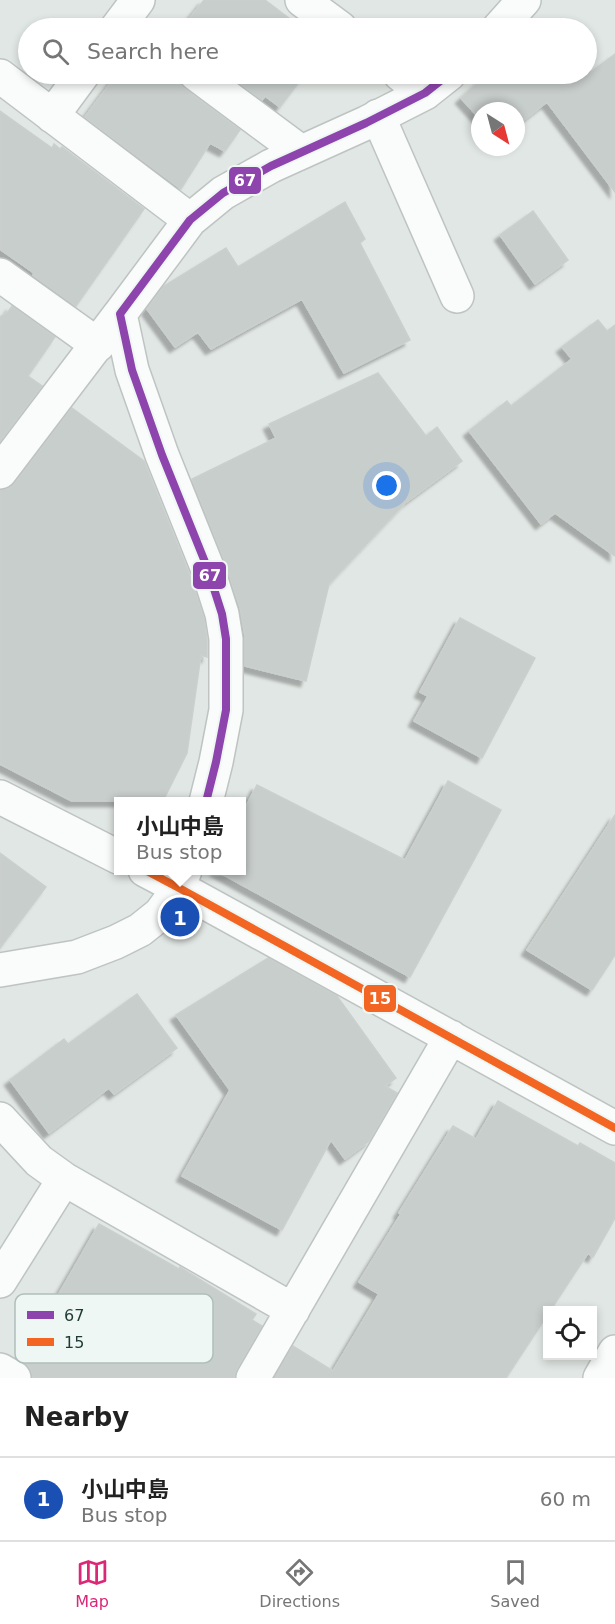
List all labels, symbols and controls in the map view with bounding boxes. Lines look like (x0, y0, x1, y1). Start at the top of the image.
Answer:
search box (18, 18, 597, 84)
icon: search (39, 35, 72, 68)
text: Search here (87, 39, 219, 64)
north arrow (471, 102, 525, 156)
line badge: 67 (228, 166, 262, 195)
text: 67 (234, 171, 256, 190)
your location (372, 471, 401, 500)
line badge: 67 (192, 561, 227, 590)
text: 67 (199, 566, 221, 585)
popup (114, 797, 246, 875)
text: 小山中島 (136, 814, 224, 839)
text: Bus stop (136, 840, 222, 864)
pin: 1 (160, 894, 200, 940)
line badge: 15 (363, 984, 397, 1013)
text: 15 (369, 989, 391, 1008)
legend (15, 1294, 213, 1363)
text: 67 (64, 1306, 84, 1325)
map controls (543, 1306, 597, 1360)
button: locate (543, 1306, 597, 1360)
text: 15 (64, 1333, 84, 1352)
text: Nearby (24, 1402, 129, 1432)
text: 小山中島 (81, 1477, 169, 1502)
text: 1 (37, 1487, 50, 1511)
text: 60 m (540, 1487, 591, 1511)
text: Bus stop (81, 1503, 167, 1527)
tab: Map (75, 1556, 109, 1611)
tab: Directions (259, 1556, 340, 1611)
tab: Saved (490, 1556, 540, 1611)

